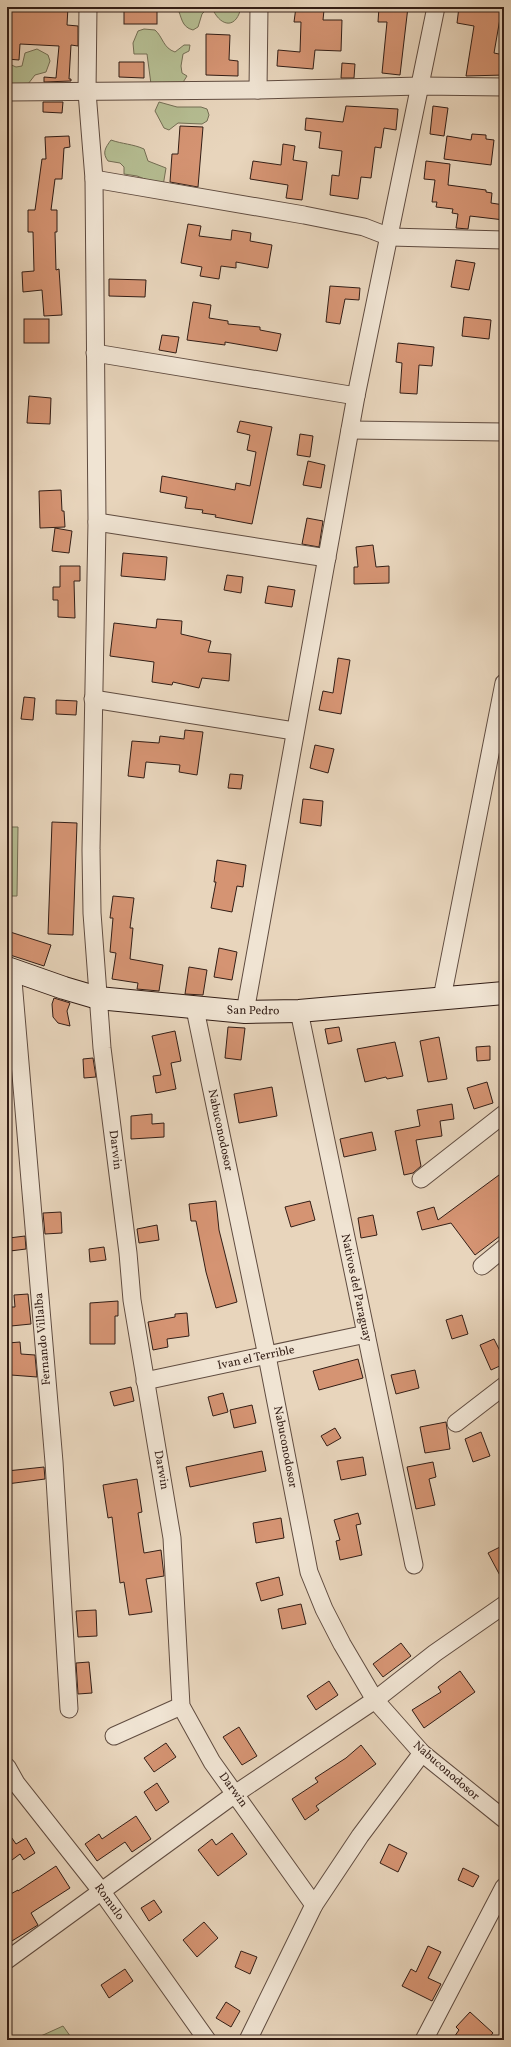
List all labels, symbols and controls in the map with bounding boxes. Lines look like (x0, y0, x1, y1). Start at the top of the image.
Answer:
street label: San Pedro (226, 1003, 280, 1019)
street label: Nabuconodosor (204, 1088, 236, 1172)
street label: Darwin (105, 1129, 125, 1171)
street label: Nativos del Paraguay (337, 1233, 375, 1344)
street label: Fernando Villalba (31, 1292, 55, 1386)
street label: Ivan el Terrible (216, 1342, 296, 1374)
street label: Nabuconodosor (269, 1405, 301, 1489)
street label: Darwin (150, 1449, 172, 1491)
street label: Nabuconodosor (409, 1738, 483, 1804)
street label: Darwin (215, 1769, 251, 1811)
street label: Romulo (90, 1880, 128, 1924)

